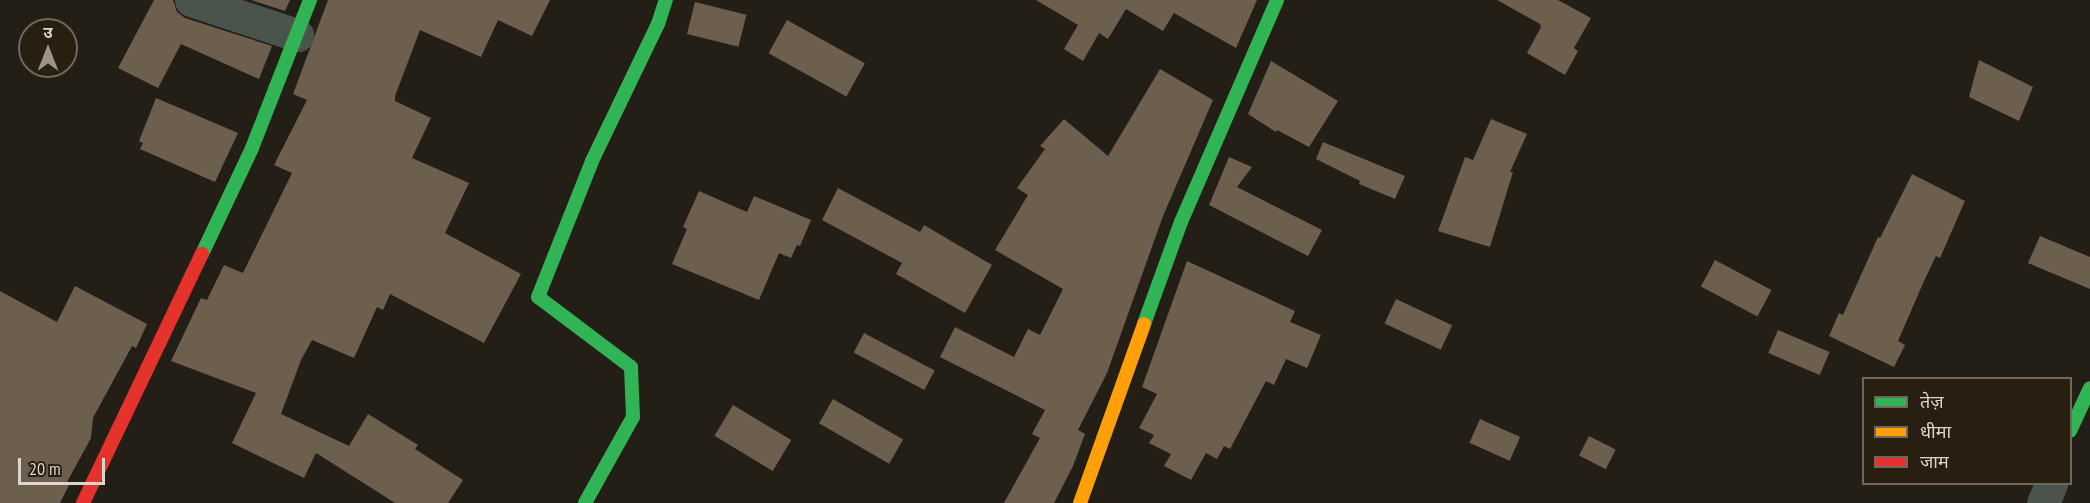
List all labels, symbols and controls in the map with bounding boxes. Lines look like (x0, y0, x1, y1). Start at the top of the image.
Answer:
north arrow (18, 18, 78, 78)
text: उ (43, 22, 53, 42)
legend (1862, 377, 2072, 485)
text: तेज़ (1920, 390, 1944, 413)
text: धीमा (1920, 420, 1951, 443)
scale bar (21, 446, 108, 484)
text: जाम (1920, 450, 1949, 473)
text: 20 m (29, 457, 61, 480)

